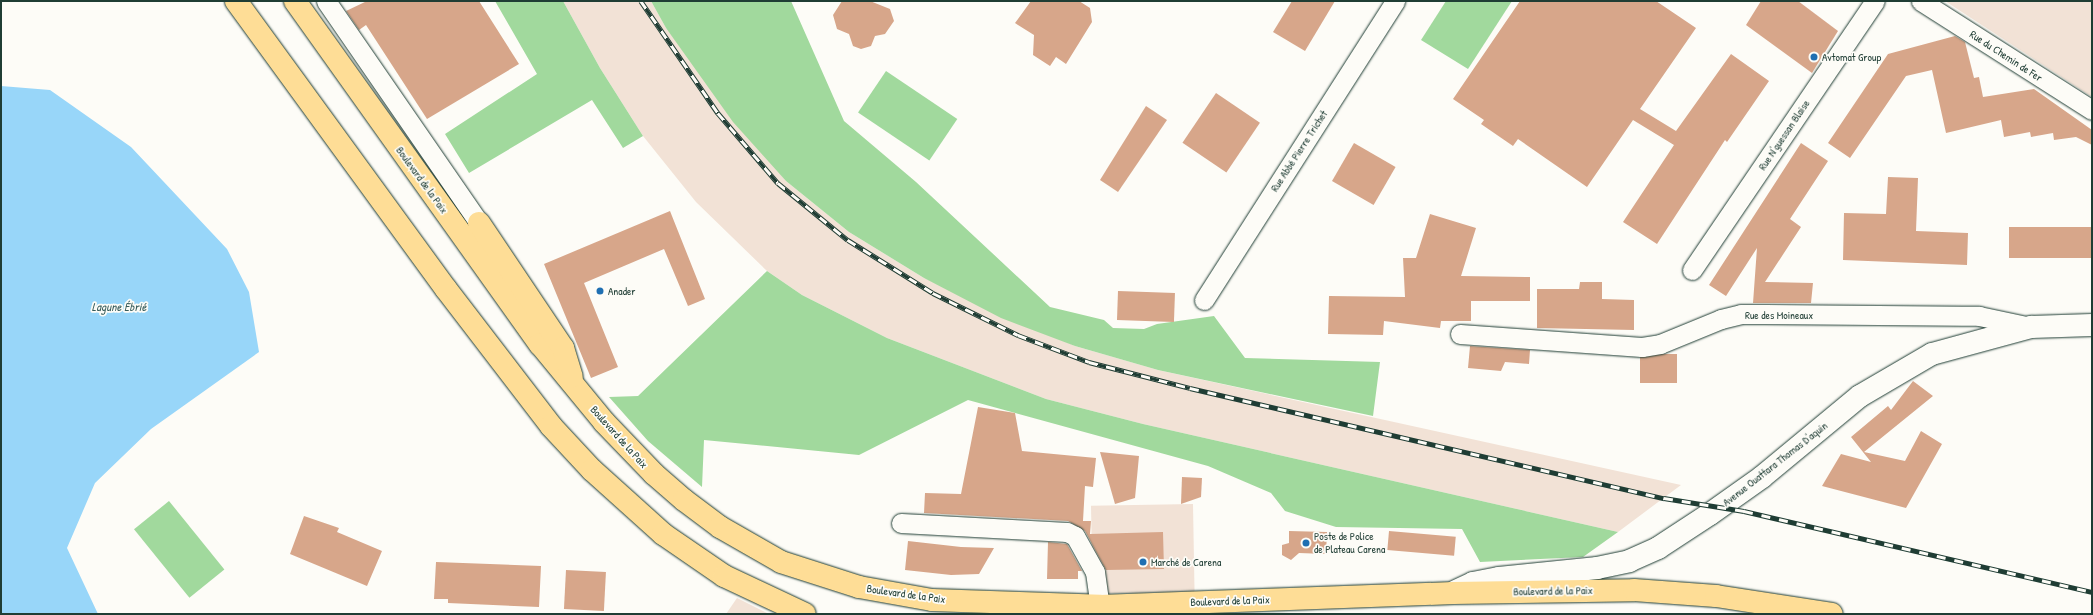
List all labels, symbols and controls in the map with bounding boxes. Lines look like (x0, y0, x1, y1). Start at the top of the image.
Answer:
street label: Rue du Chemin de Fer (1967, 28, 2045, 84)
place label: Avtomat Group (1822, 50, 1881, 64)
marker: Avtomat Group (1809, 52, 1819, 62)
street label: Rue N'guessan Blaise (1756, 97, 1812, 173)
street label: Rue Abbé Pierre Trichet (1268, 108, 1330, 194)
street label: Boulevard de la Paix (393, 144, 451, 216)
place label: Anader (608, 284, 636, 298)
marker: Anader (595, 286, 605, 296)
water label: Lagune Ébrié (92, 300, 146, 314)
street label: Rue des Moineaux (1745, 308, 1813, 322)
street label: Boulevard de la Paix (588, 403, 650, 471)
street label: Avenue Ouattara Thomas D'aquin (1720, 419, 1830, 509)
place label: Poste de Police de Plateau Carena (1314, 530, 1385, 556)
marker: Poste de Police de Plateau Carena (1301, 538, 1311, 548)
place label: Marché de Carena (1151, 555, 1221, 569)
marker: Marché de Carena (1138, 557, 1148, 567)
street label: Boulevard de la Paix (866, 582, 946, 606)
street label: Boulevard de la Paix (1513, 584, 1593, 598)
street label: Boulevard de la Paix (1190, 593, 1270, 609)

